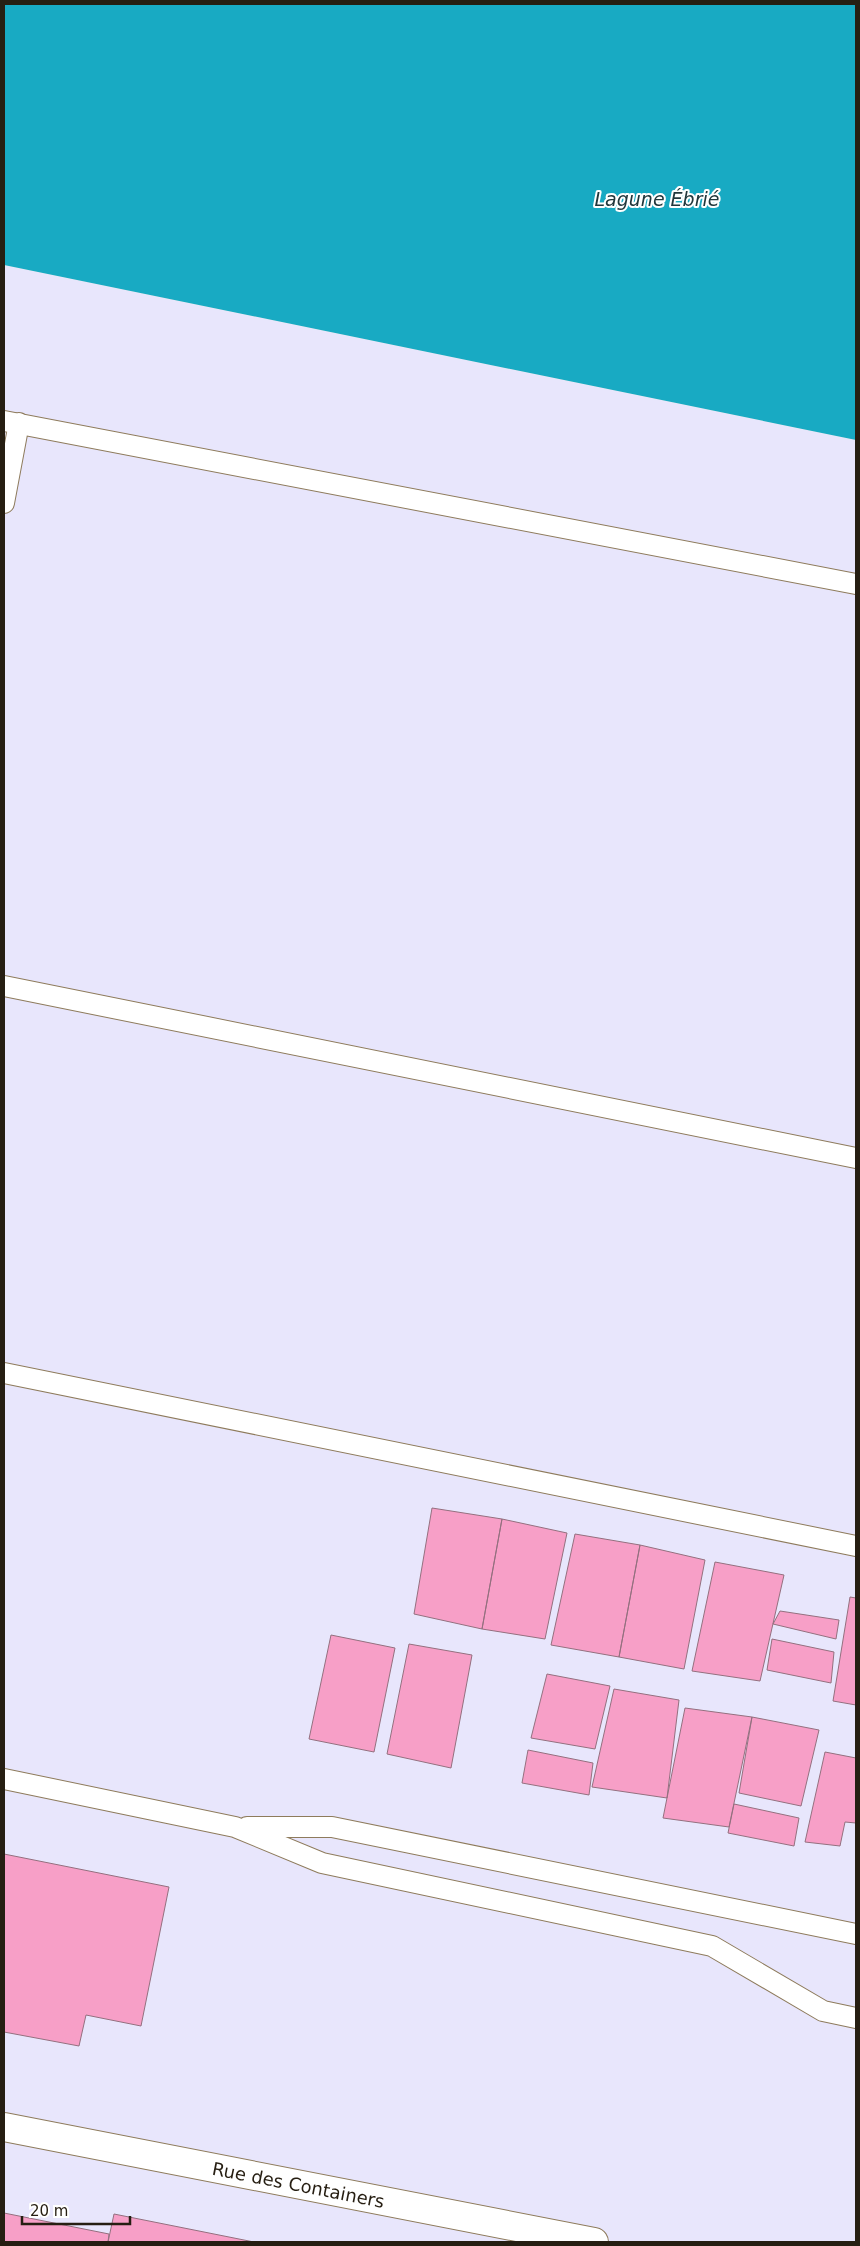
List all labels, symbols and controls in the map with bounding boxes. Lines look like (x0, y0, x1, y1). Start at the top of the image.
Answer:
water label: Lagune Ébrié (595, 188, 719, 210)
street label: Rue des Containers (211, 2157, 386, 2211)
scale bar (22, 2194, 130, 2226)
text: 20 m (30, 2202, 68, 2220)

